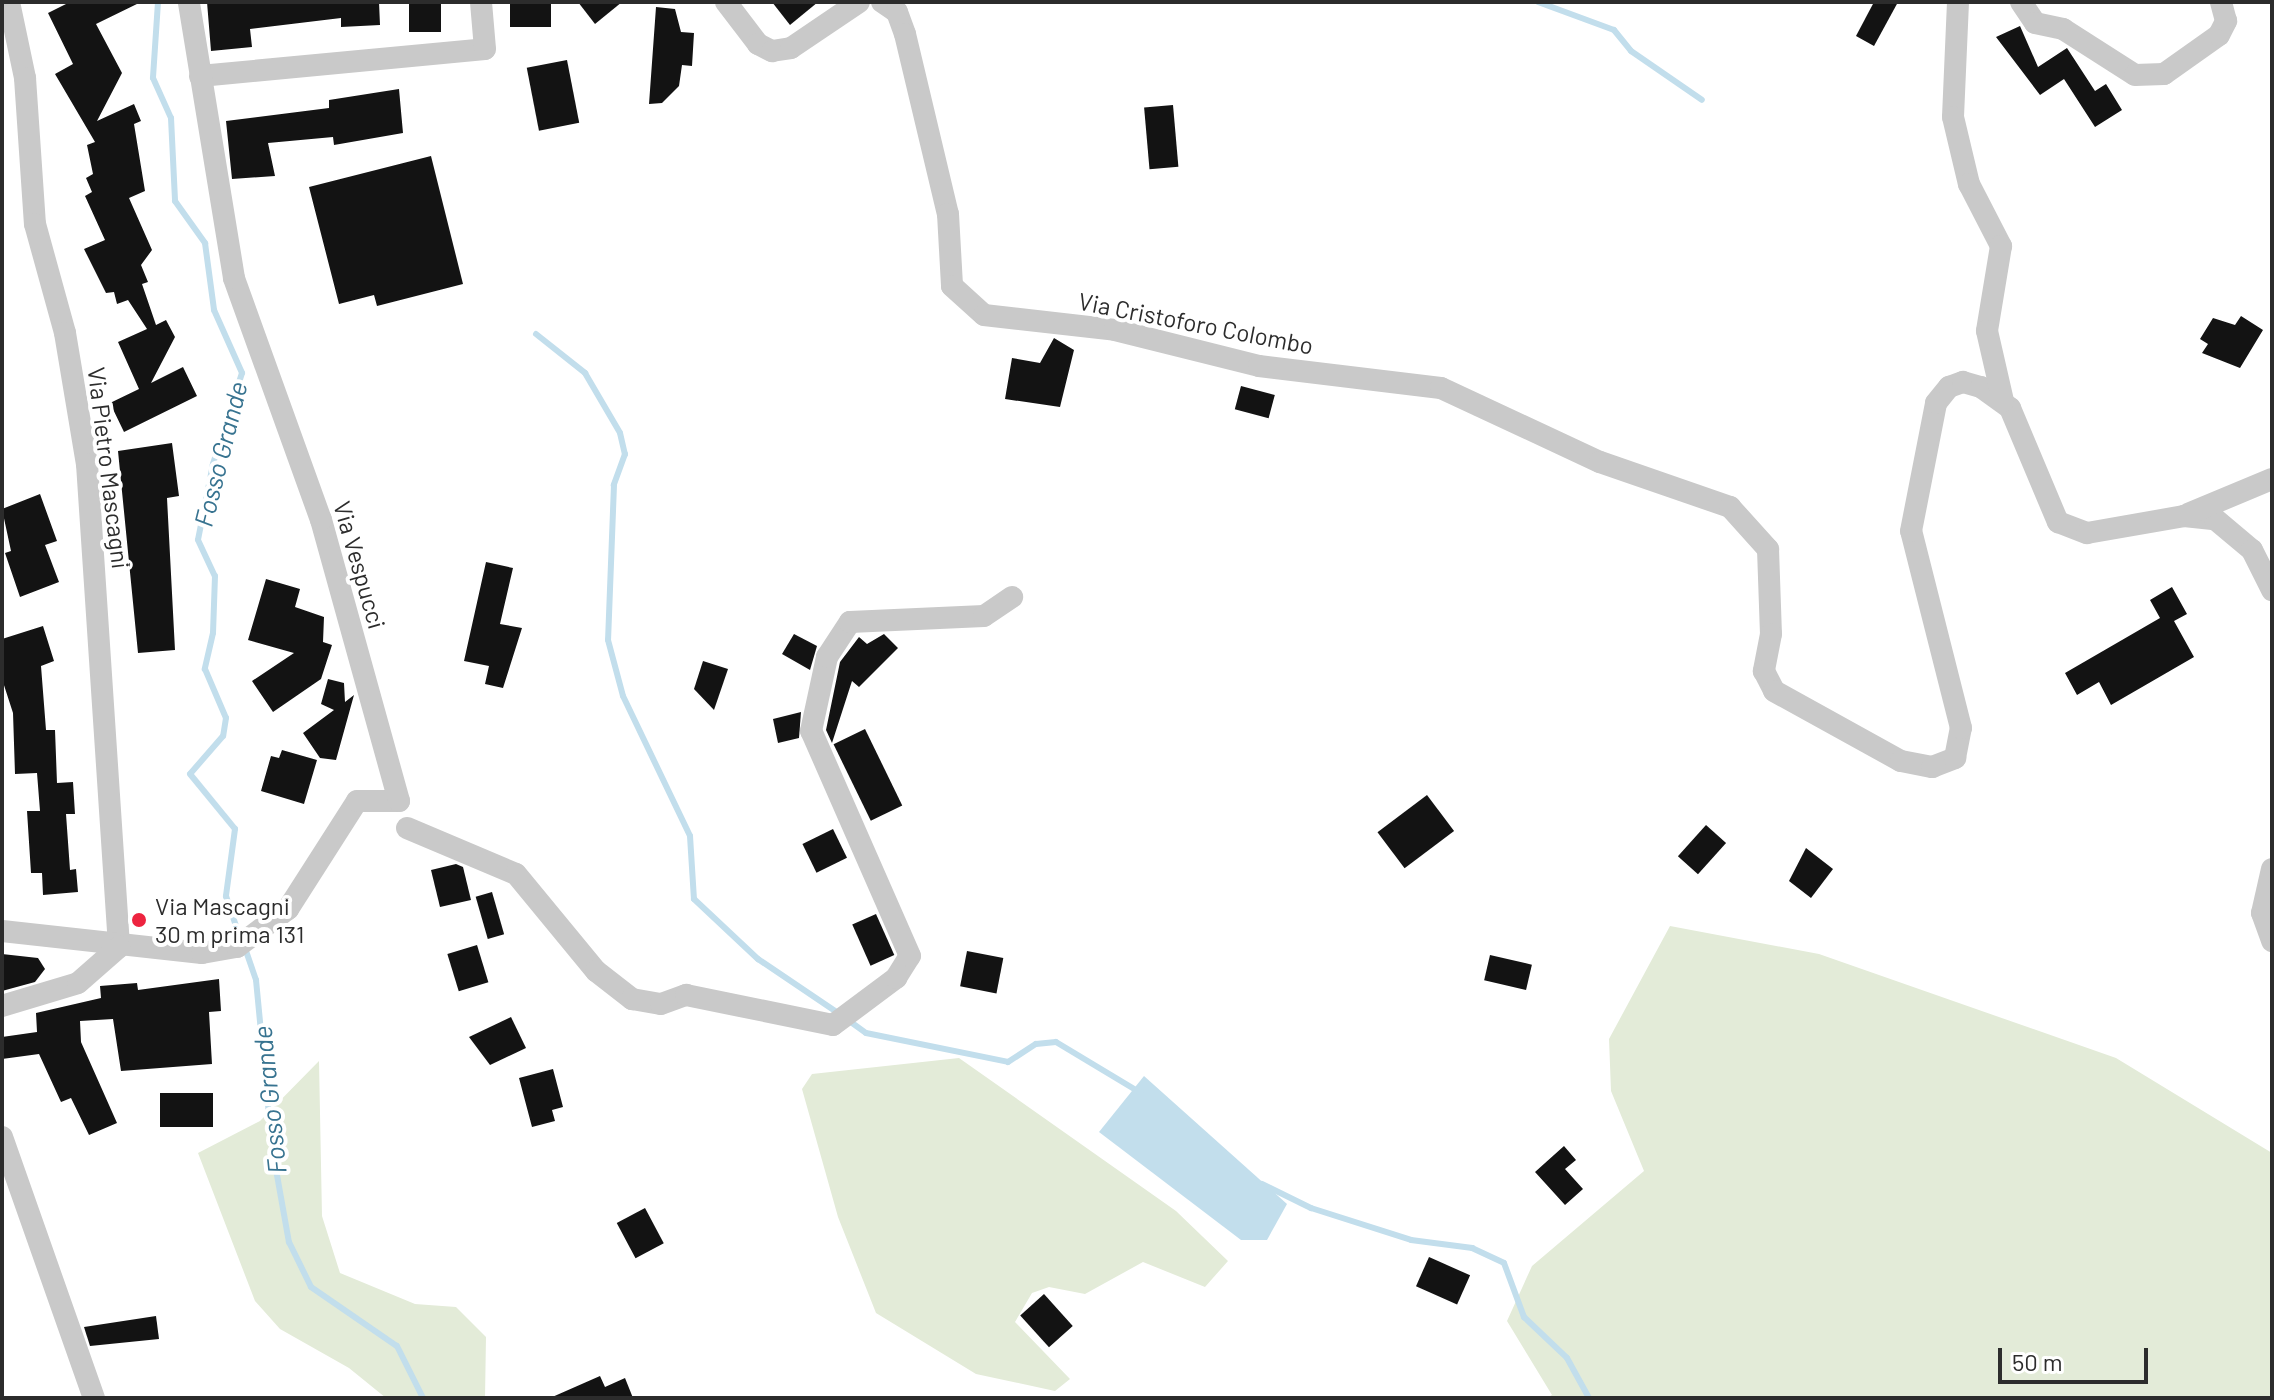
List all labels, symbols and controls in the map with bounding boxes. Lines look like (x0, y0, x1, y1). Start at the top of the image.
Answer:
street label: Via Cristoforo Colombo (1076, 286, 1316, 360)
street label: Via Pietro Mascagni (82, 365, 136, 571)
water label: Fosso Grande (187, 378, 253, 530)
street label: Via Vespucci (328, 498, 392, 632)
place label: Via Mascagni 30 m prima 131 (155, 892, 304, 948)
marker: Via Mascagni 30 m prima 131 (130, 911, 148, 929)
water label: Fosso Grande (246, 1025, 292, 1175)
scale bar (2002, 1332, 2152, 1382)
text: 50 m (2012, 1347, 2063, 1376)

